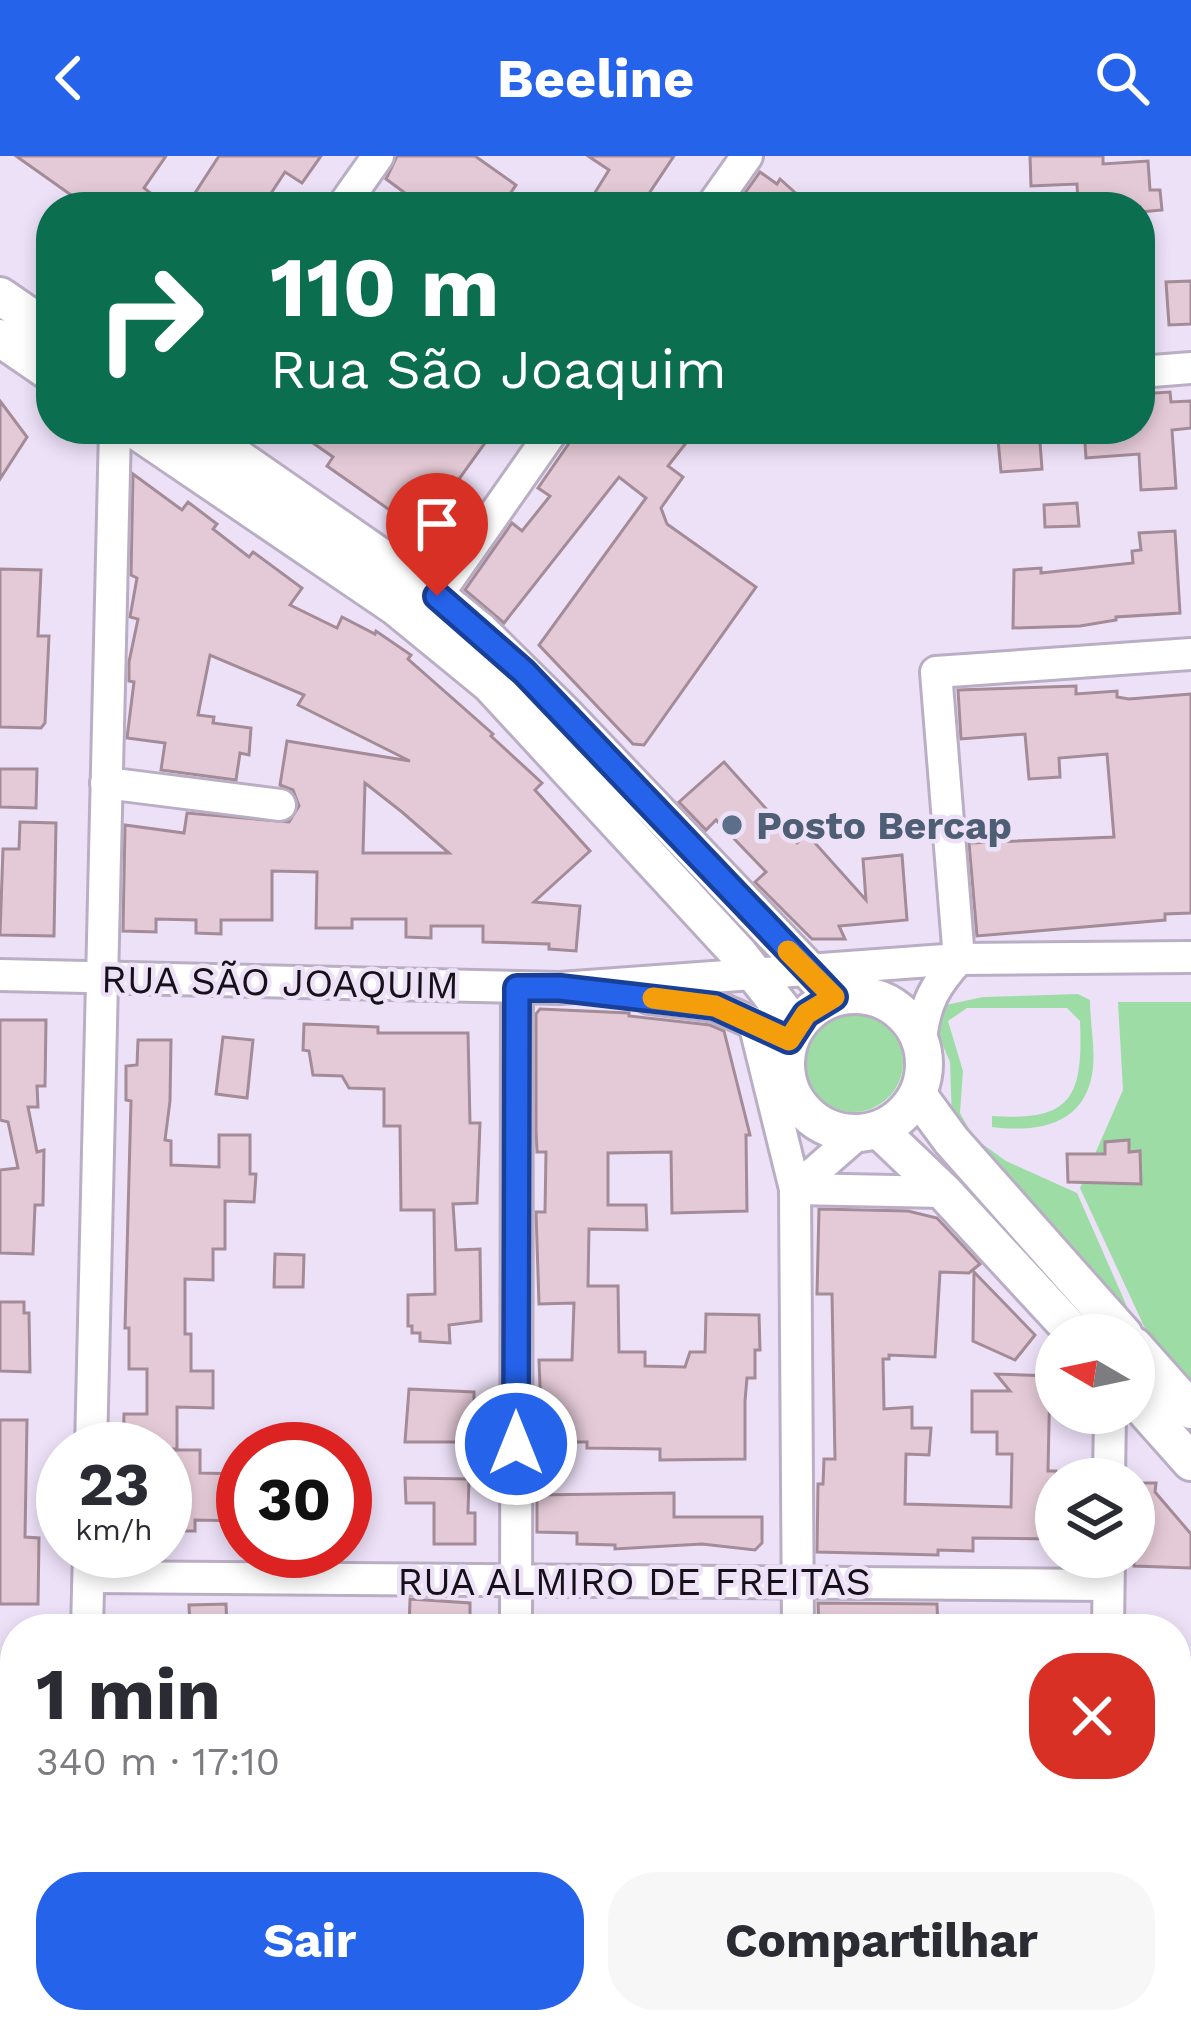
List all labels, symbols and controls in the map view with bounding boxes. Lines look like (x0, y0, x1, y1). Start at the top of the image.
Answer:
icon: back (36, 45, 102, 111)
icon: search (1089, 45, 1155, 111)
text: Beeline (497, 47, 694, 110)
text: 110 m (270, 238, 500, 336)
icon: right (72, 240, 228, 396)
text: Rua São Joaquim (270, 338, 727, 401)
pin (386, 473, 488, 596)
icon: arrive (404, 491, 470, 557)
place label: Posto Bercap (756, 803, 1012, 848)
marker: Posto Bercap (719, 812, 745, 838)
street label: RUA SÃO JOAQUIM (101, 956, 459, 1008)
north arrow (1035, 1314, 1155, 1434)
map controls (1035, 1314, 1155, 1578)
position arrow (453, 1381, 579, 1507)
speed limit sign: 30 (216, 1422, 372, 1578)
text: 23 (78, 1449, 150, 1520)
button: layers (1035, 1458, 1155, 1578)
text: km/h (75, 1512, 153, 1547)
street label: RUA ALMIRO DE FREITAS (397, 1559, 871, 1604)
text: 1 min (36, 1652, 221, 1736)
button: close (1029, 1653, 1155, 1779)
text: 340 m · 17:10 (36, 1739, 280, 1784)
button: Sair (36, 1872, 584, 2010)
button: Compartilhar (608, 1872, 1155, 2010)

